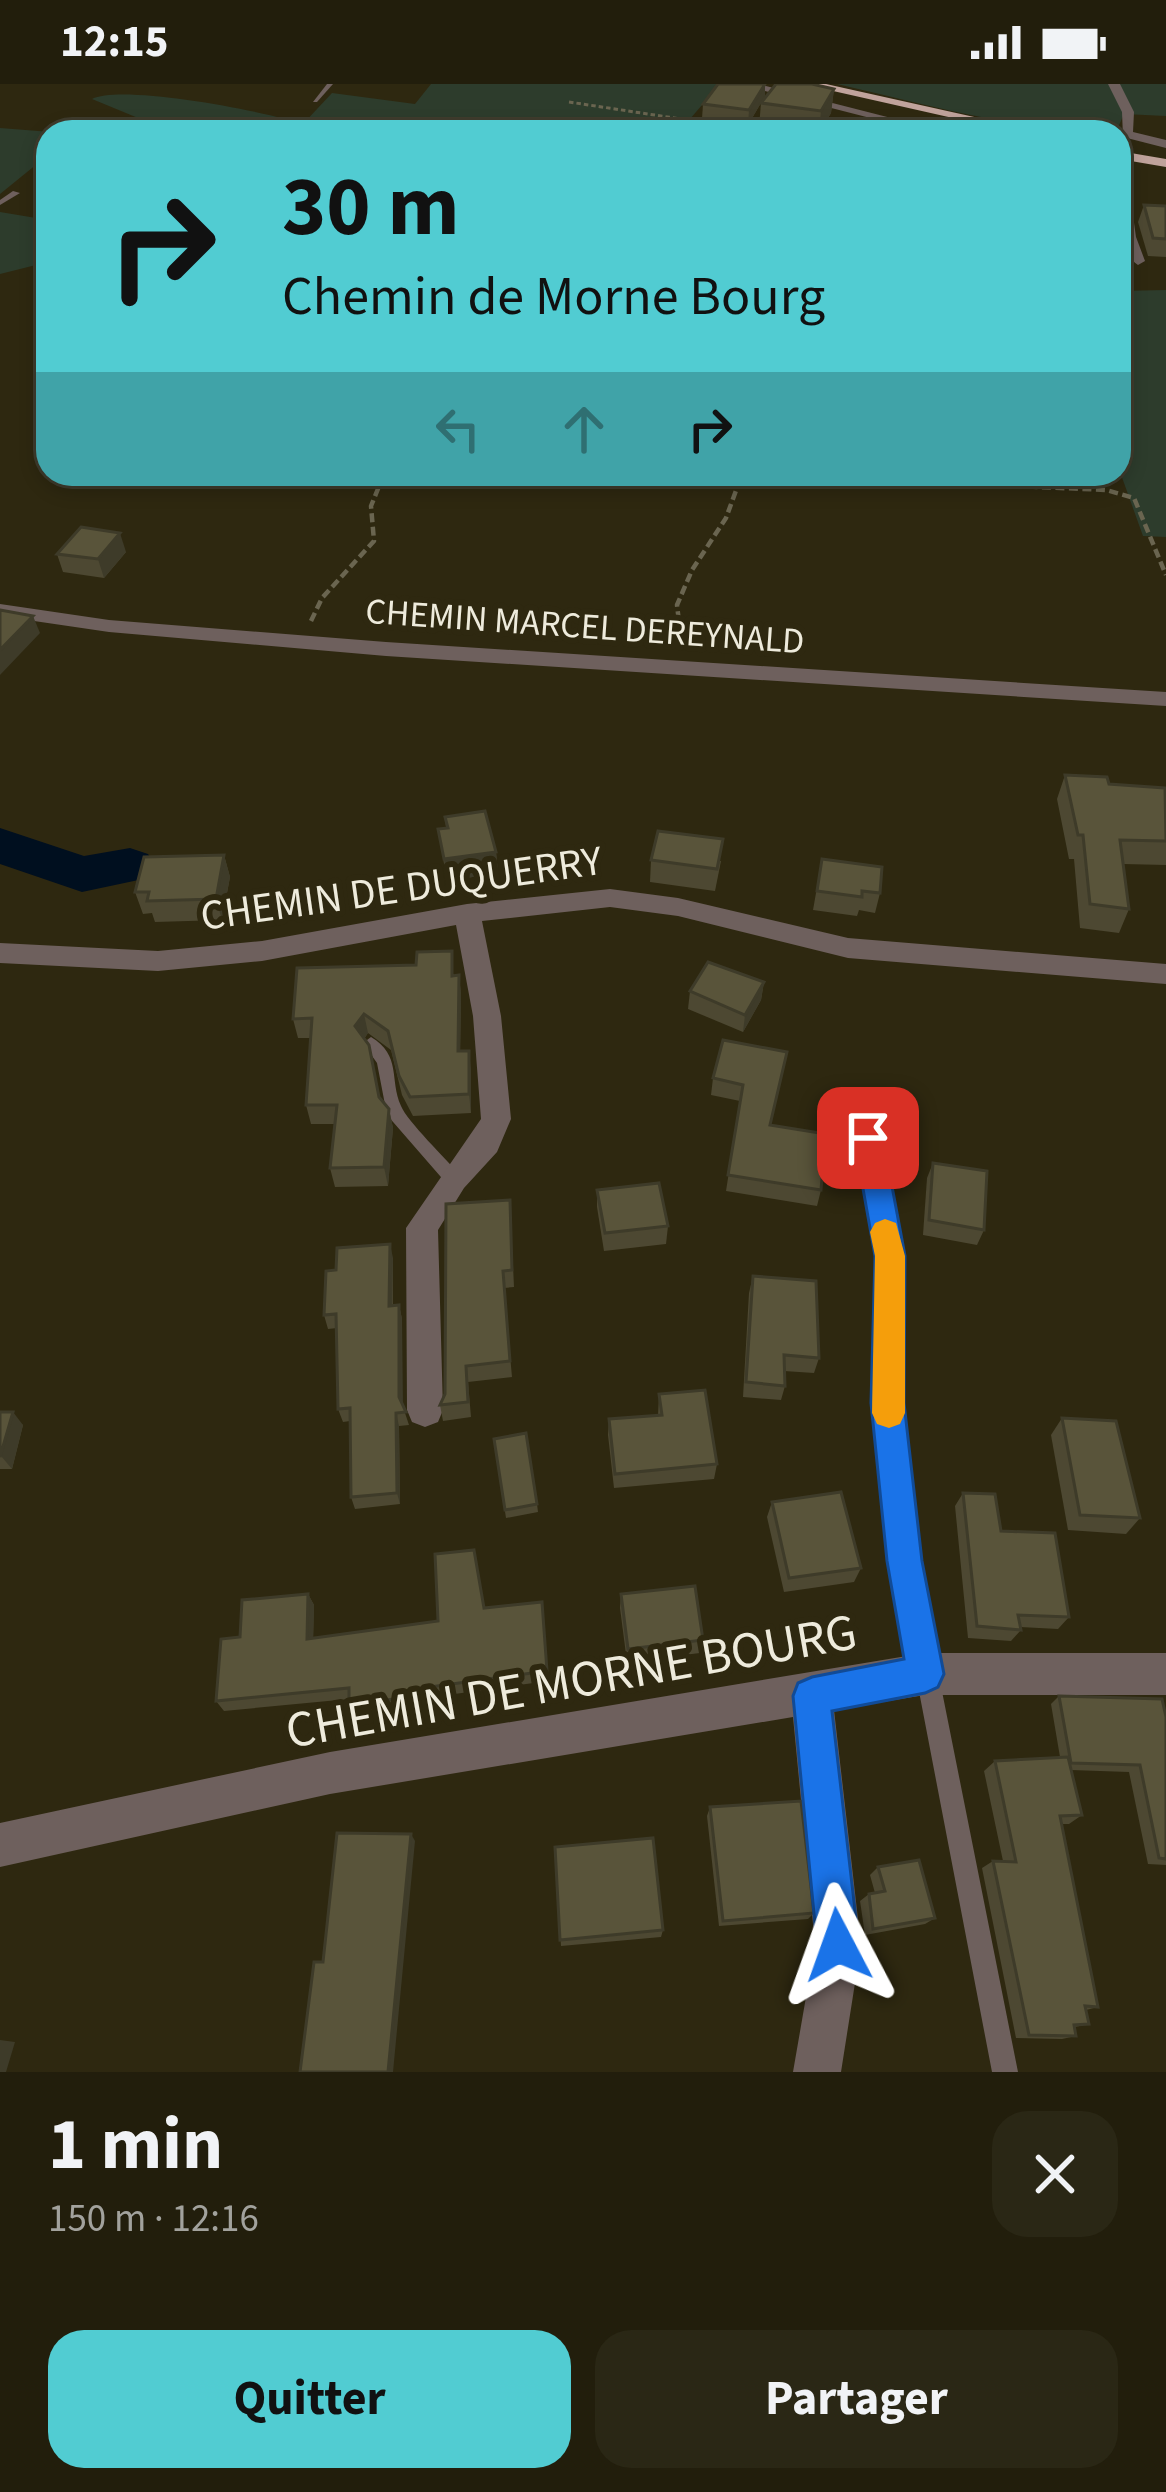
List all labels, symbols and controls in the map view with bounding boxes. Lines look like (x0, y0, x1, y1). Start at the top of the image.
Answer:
text: 12:15 (60, 10, 169, 74)
text: 30 m (282, 148, 460, 268)
icon: right (84, 168, 240, 324)
text: Chemin de Morne Bourg (282, 259, 825, 336)
icon: left (425, 396, 491, 462)
icon: ahead (551, 396, 617, 462)
icon: right (677, 396, 743, 462)
street label: CHEMIN MARCEL DEREYNALD (364, 586, 806, 667)
street label: CHEMIN DE DUQUERRY (197, 831, 607, 947)
pin (817, 1087, 919, 1189)
icon: arrive (835, 1105, 901, 1171)
street label: CHEMIN DE MORNE BOURG (280, 1596, 863, 1768)
position arrow (775, 1882, 901, 2008)
text: 1 min (48, 2094, 223, 2197)
button: close (992, 2111, 1118, 2237)
text: 150 m · 12:16 (48, 2191, 259, 2247)
button: Quitter (48, 2330, 571, 2468)
button: Partager (595, 2330, 1118, 2468)

